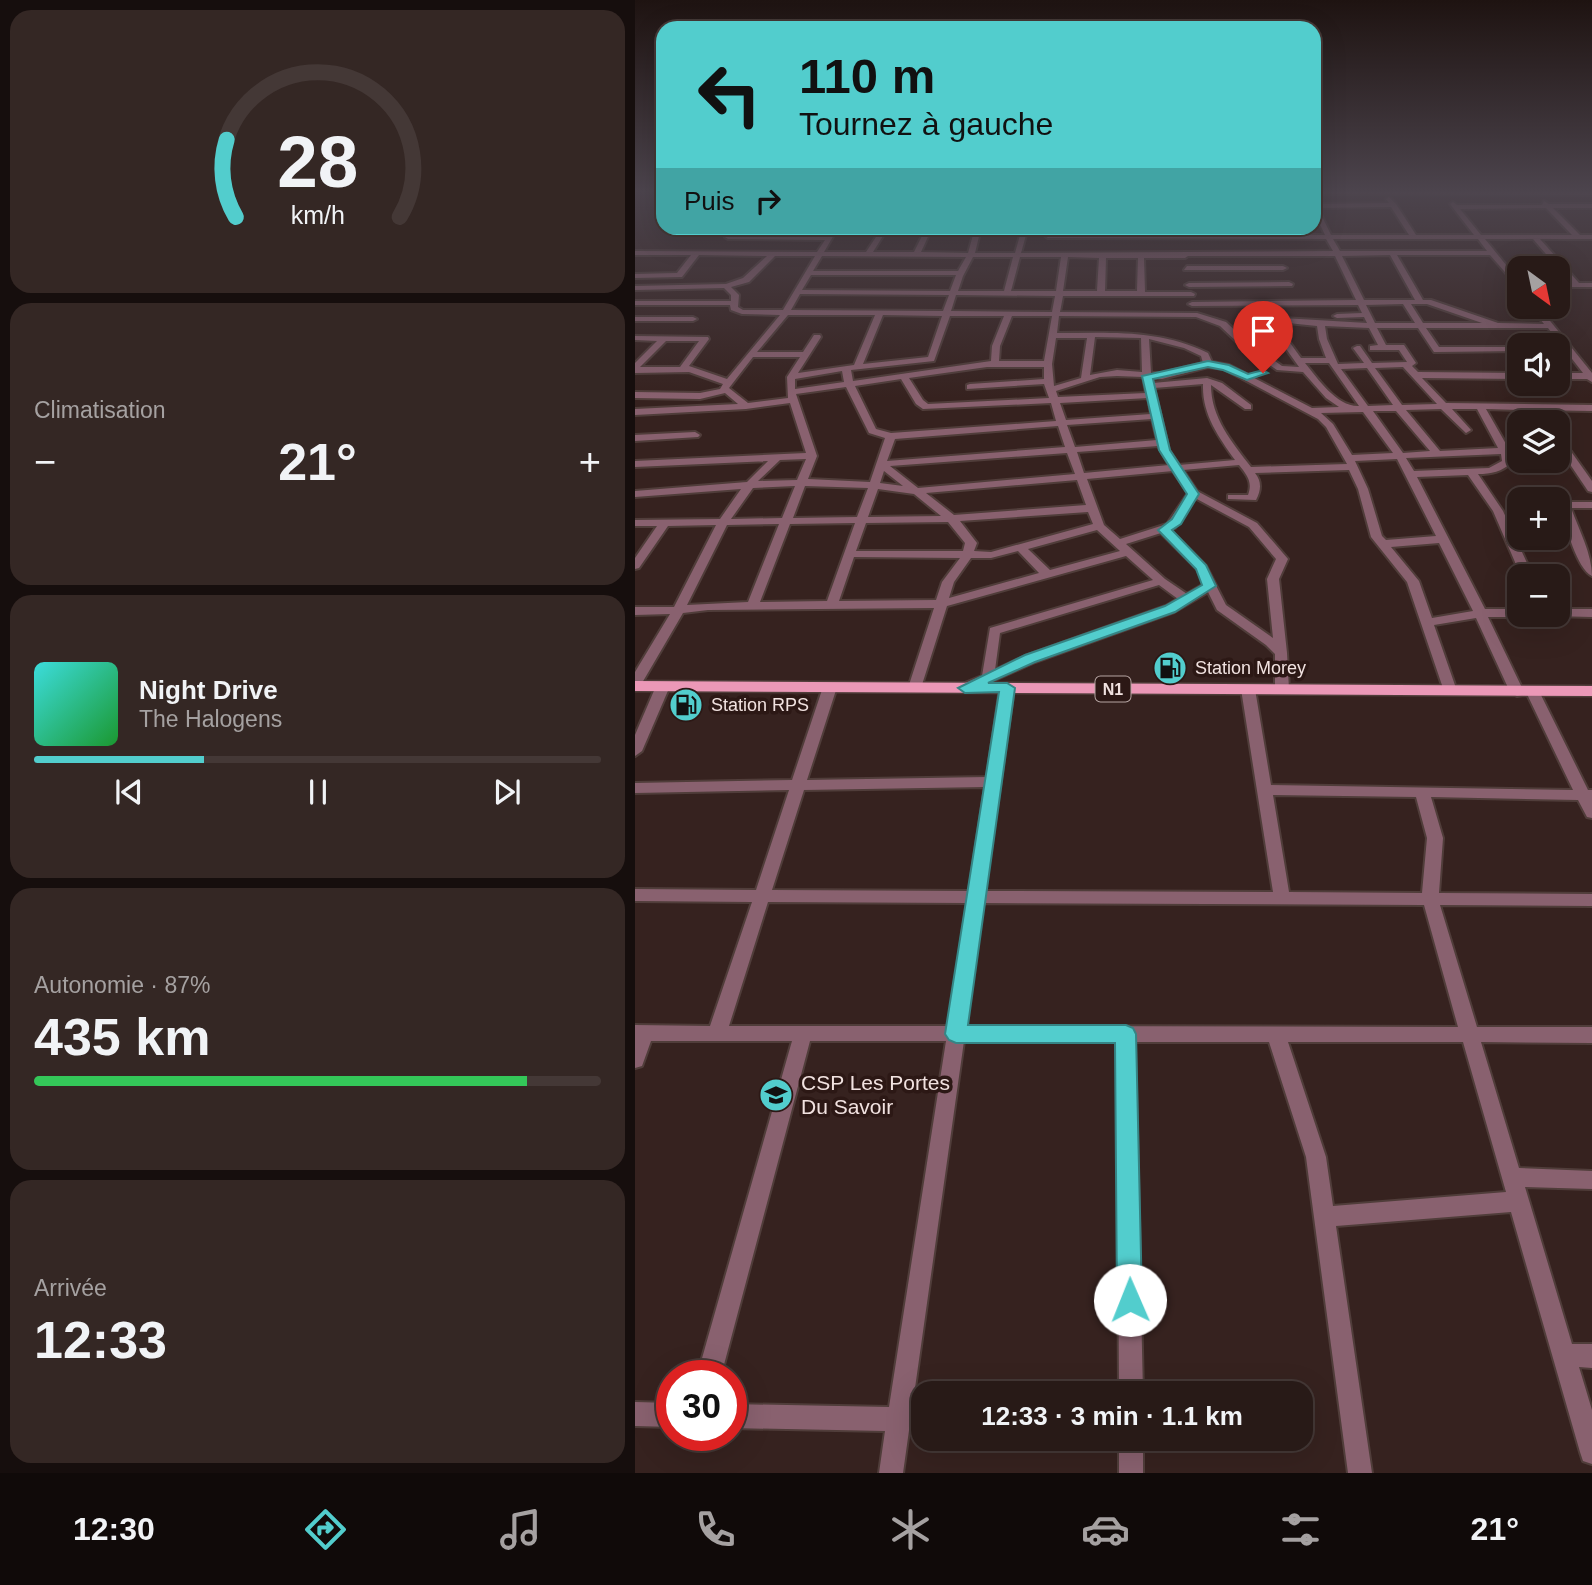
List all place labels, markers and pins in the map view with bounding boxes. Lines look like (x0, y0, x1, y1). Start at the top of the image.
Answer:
pin (1233, 301, 1293, 373)
fuel station icon: Station Morey (1151, 649, 1189, 687)
place label: Station Morey (1195, 658, 1306, 678)
fuel station icon: Station RPS (667, 686, 705, 724)
place label: Station RPS (711, 695, 809, 715)
place label: CSP Les Portes Du Savoir (801, 1071, 950, 1118)
school or university icon: CSP Les Portes Du Savoir (757, 1076, 795, 1114)

